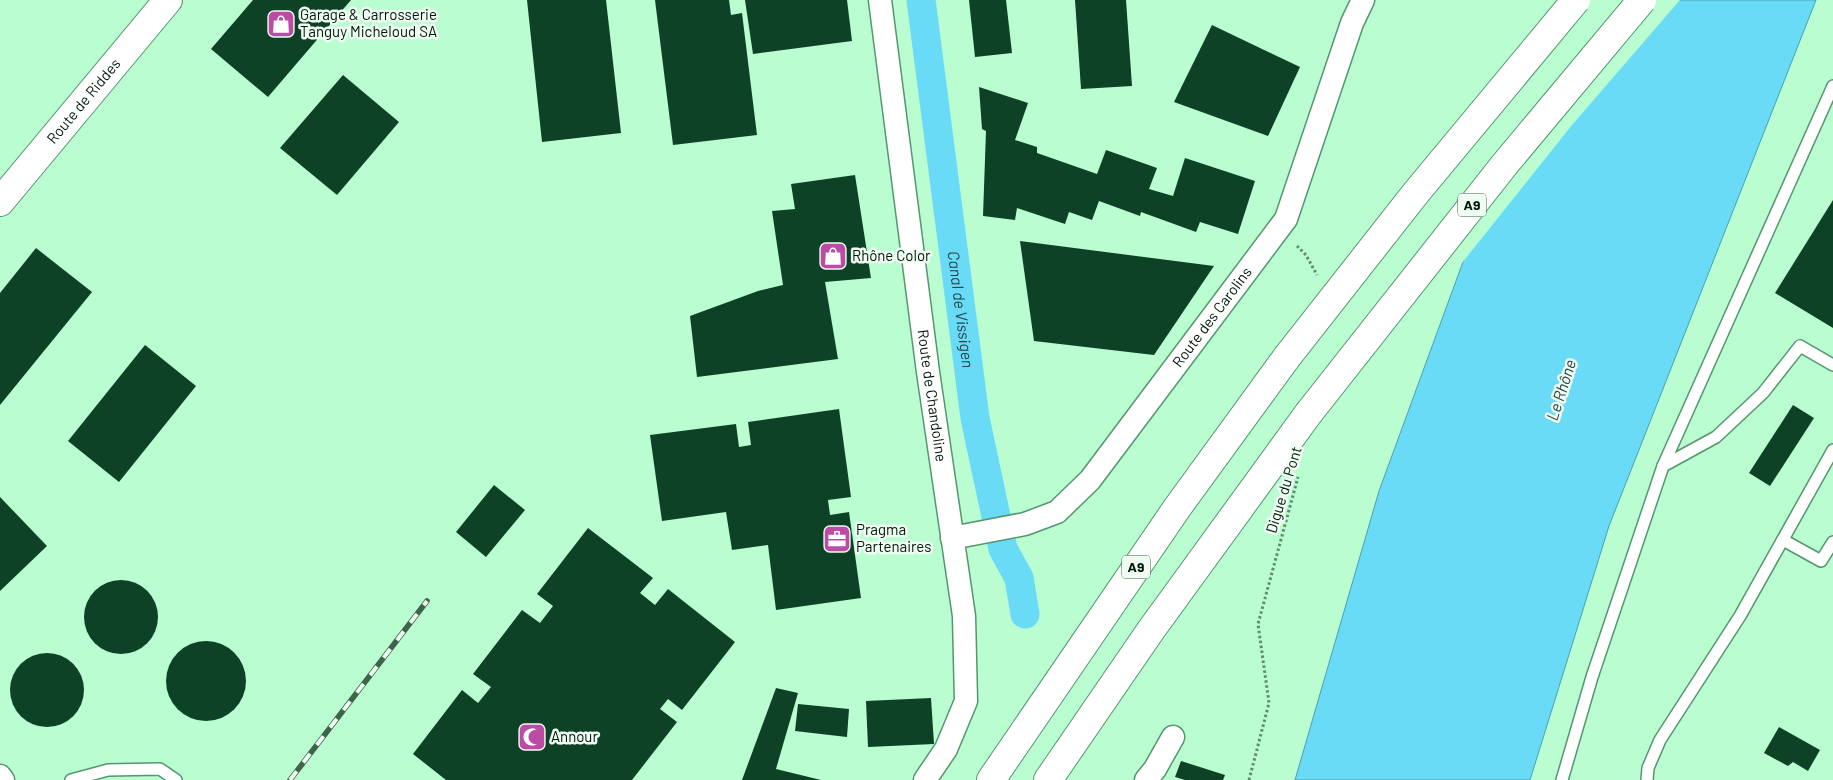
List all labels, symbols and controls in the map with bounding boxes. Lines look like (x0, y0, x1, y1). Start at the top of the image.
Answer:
place label: Garage & Carrosserie Tanguy Micheloud SA (300, 5, 437, 40)
shop icon: Garage & Carrosserie Tanguy Micheloud SA (266, 9, 296, 39)
street label: Route de Riddes (42, 54, 124, 147)
road number: A9 (1458, 194, 1486, 216)
shop icon: Rhône Color (818, 241, 848, 271)
place label: Rhône Color (852, 246, 931, 264)
water label: Canal de Vissigen (944, 250, 978, 369)
street label: Route des Carolins (1168, 263, 1255, 370)
street label: Route de Chandoline (915, 328, 951, 463)
water label: Le Rhône (1542, 357, 1579, 423)
street label: Digue du Pont (1261, 444, 1305, 535)
place label: Pragma Partenaires (856, 520, 931, 555)
office icon: Pragma Partenaires (822, 524, 852, 554)
road number: A9 (1122, 556, 1150, 578)
mosque icon: Annour (517, 722, 547, 752)
place label: Annour (551, 727, 598, 745)

